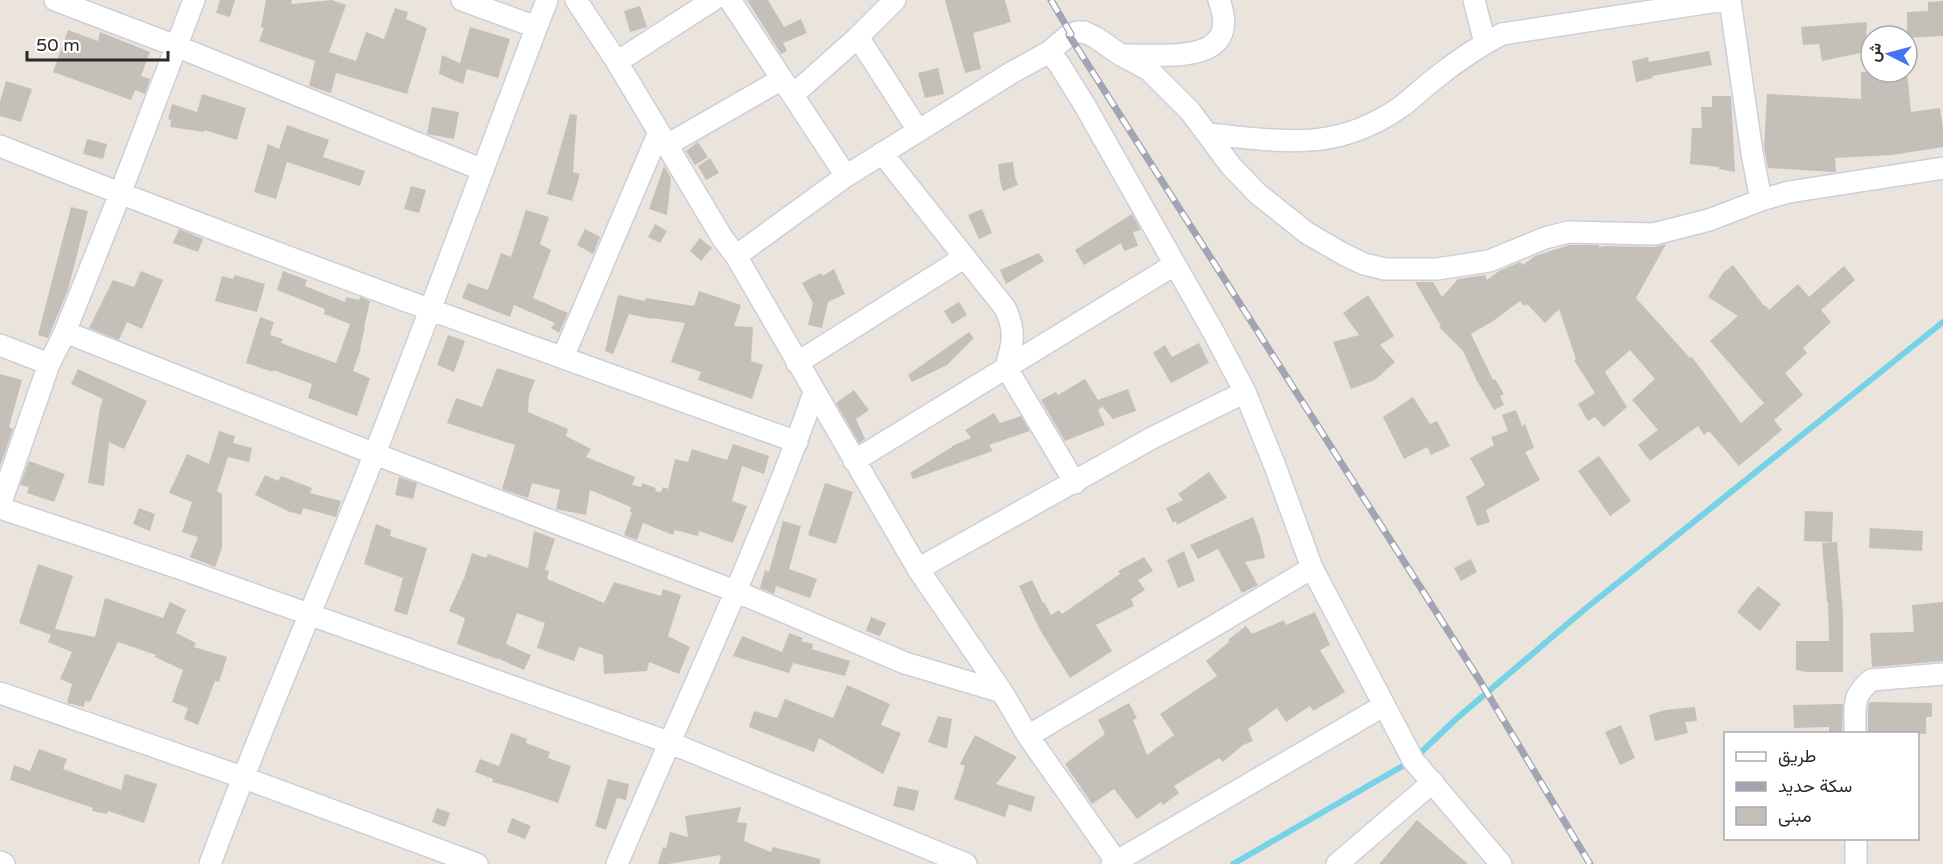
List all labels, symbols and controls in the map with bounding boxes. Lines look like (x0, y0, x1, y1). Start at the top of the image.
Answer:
scale bar (27, 24, 168, 62)
north arrow (1859, 24, 1919, 84)
text: 50 m (36, 34, 80, 56)
text: ش (1864, 42, 1886, 63)
legend (1724, 732, 1919, 840)
text: طريق (1778, 745, 1816, 767)
text: سكة حديد (1778, 775, 1852, 797)
text: مبنى (1778, 805, 1812, 827)

